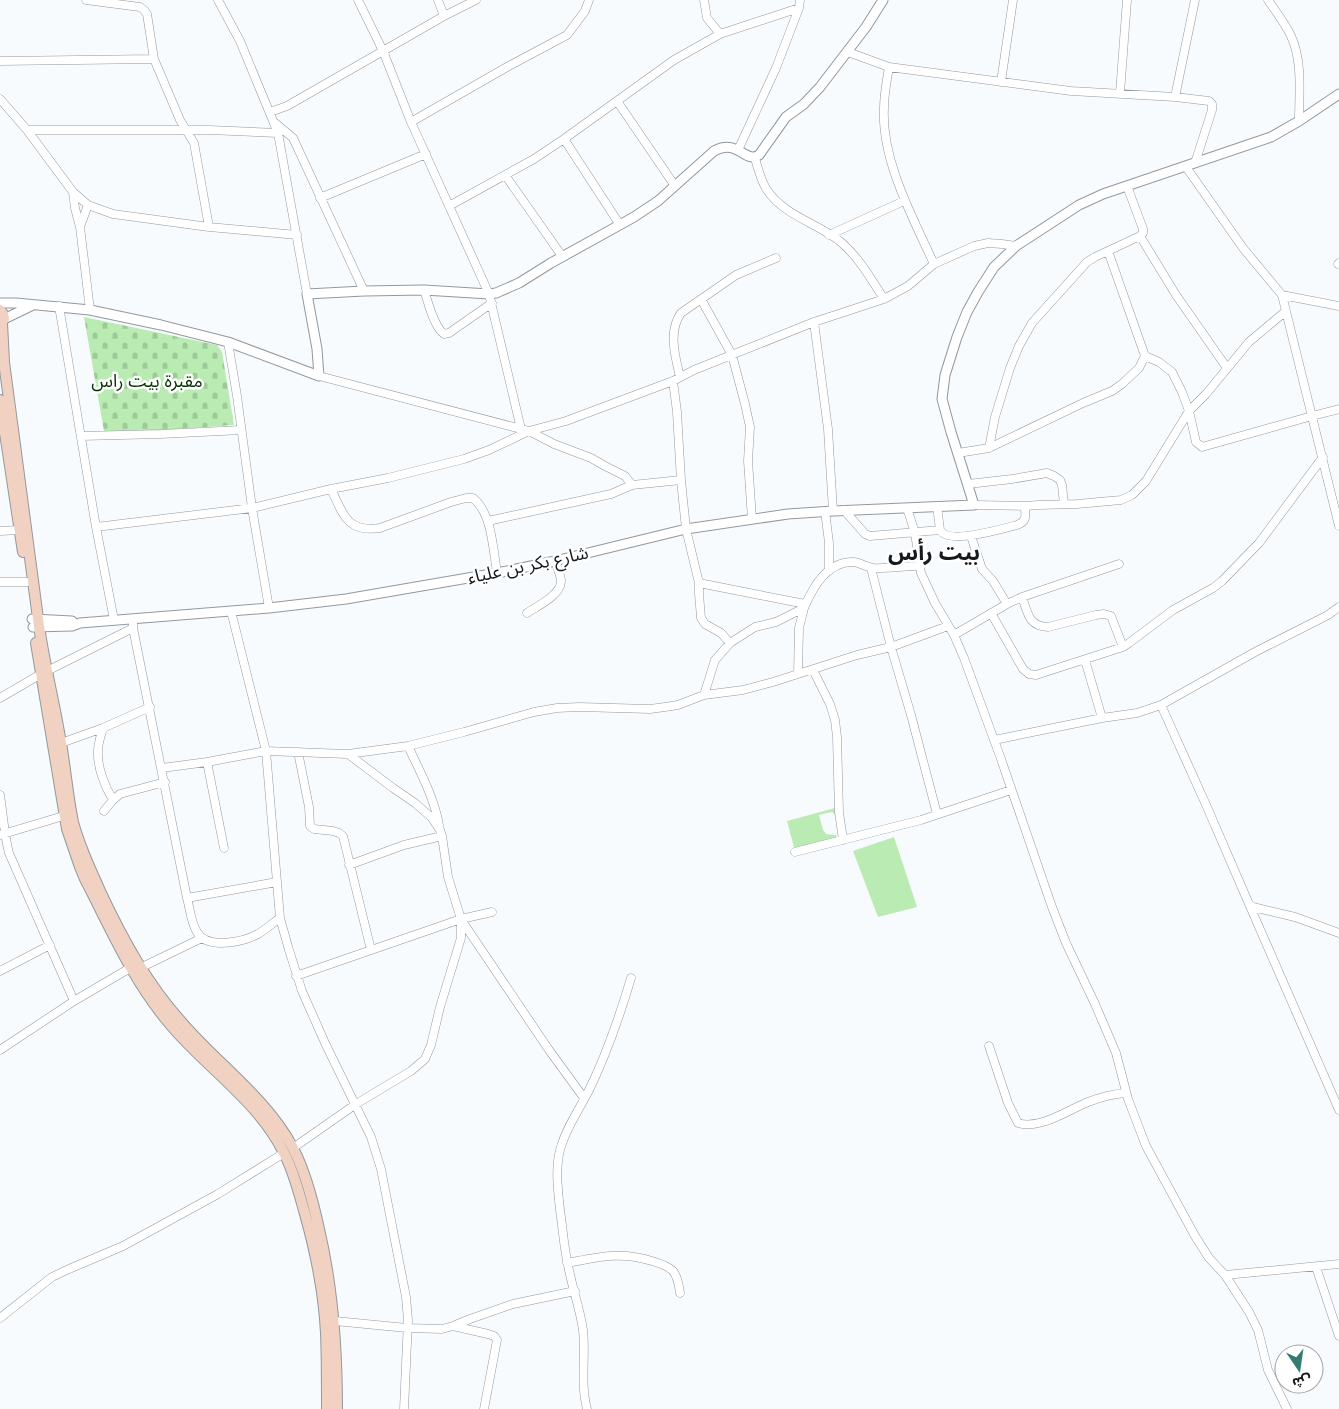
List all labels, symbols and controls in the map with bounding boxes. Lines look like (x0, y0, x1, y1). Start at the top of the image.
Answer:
park label: مقبرة بيت راس (91, 371, 203, 392)
district label: بيت رأس (888, 538, 980, 566)
street label: شارع بكر بن علياء (466, 542, 591, 591)
north arrow (1274, 1344, 1324, 1394)
text: ش (1291, 1372, 1313, 1392)

